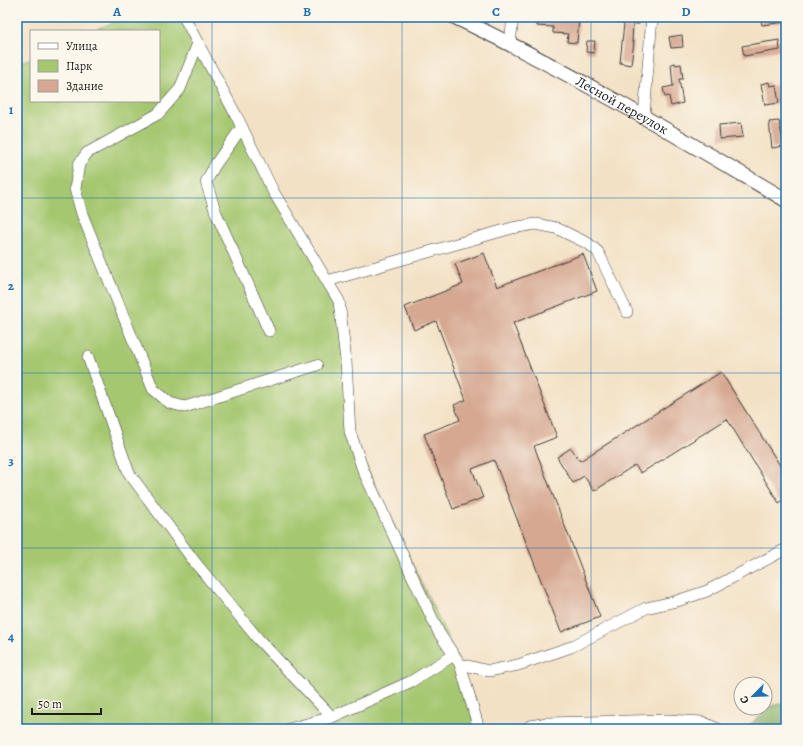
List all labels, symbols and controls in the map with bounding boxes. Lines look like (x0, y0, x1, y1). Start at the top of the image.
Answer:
text: A (112, 3, 122, 20)
text: B (303, 3, 311, 20)
text: C (492, 3, 500, 20)
text: D (681, 3, 691, 20)
legend (30, 30, 160, 102)
text: Улица (66, 38, 98, 54)
text: Парк (66, 58, 92, 74)
street label: Лесной переулок (573, 71, 672, 139)
text: Здание (66, 78, 103, 94)
text: 1 (9, 101, 14, 118)
text: 2 (8, 277, 15, 294)
text: 3 (8, 452, 14, 469)
text: 4 (8, 628, 14, 645)
north arrow (733, 676, 773, 716)
scale bar (32, 690, 101, 716)
text: С (736, 694, 753, 706)
text: 50 m (38, 696, 62, 712)

